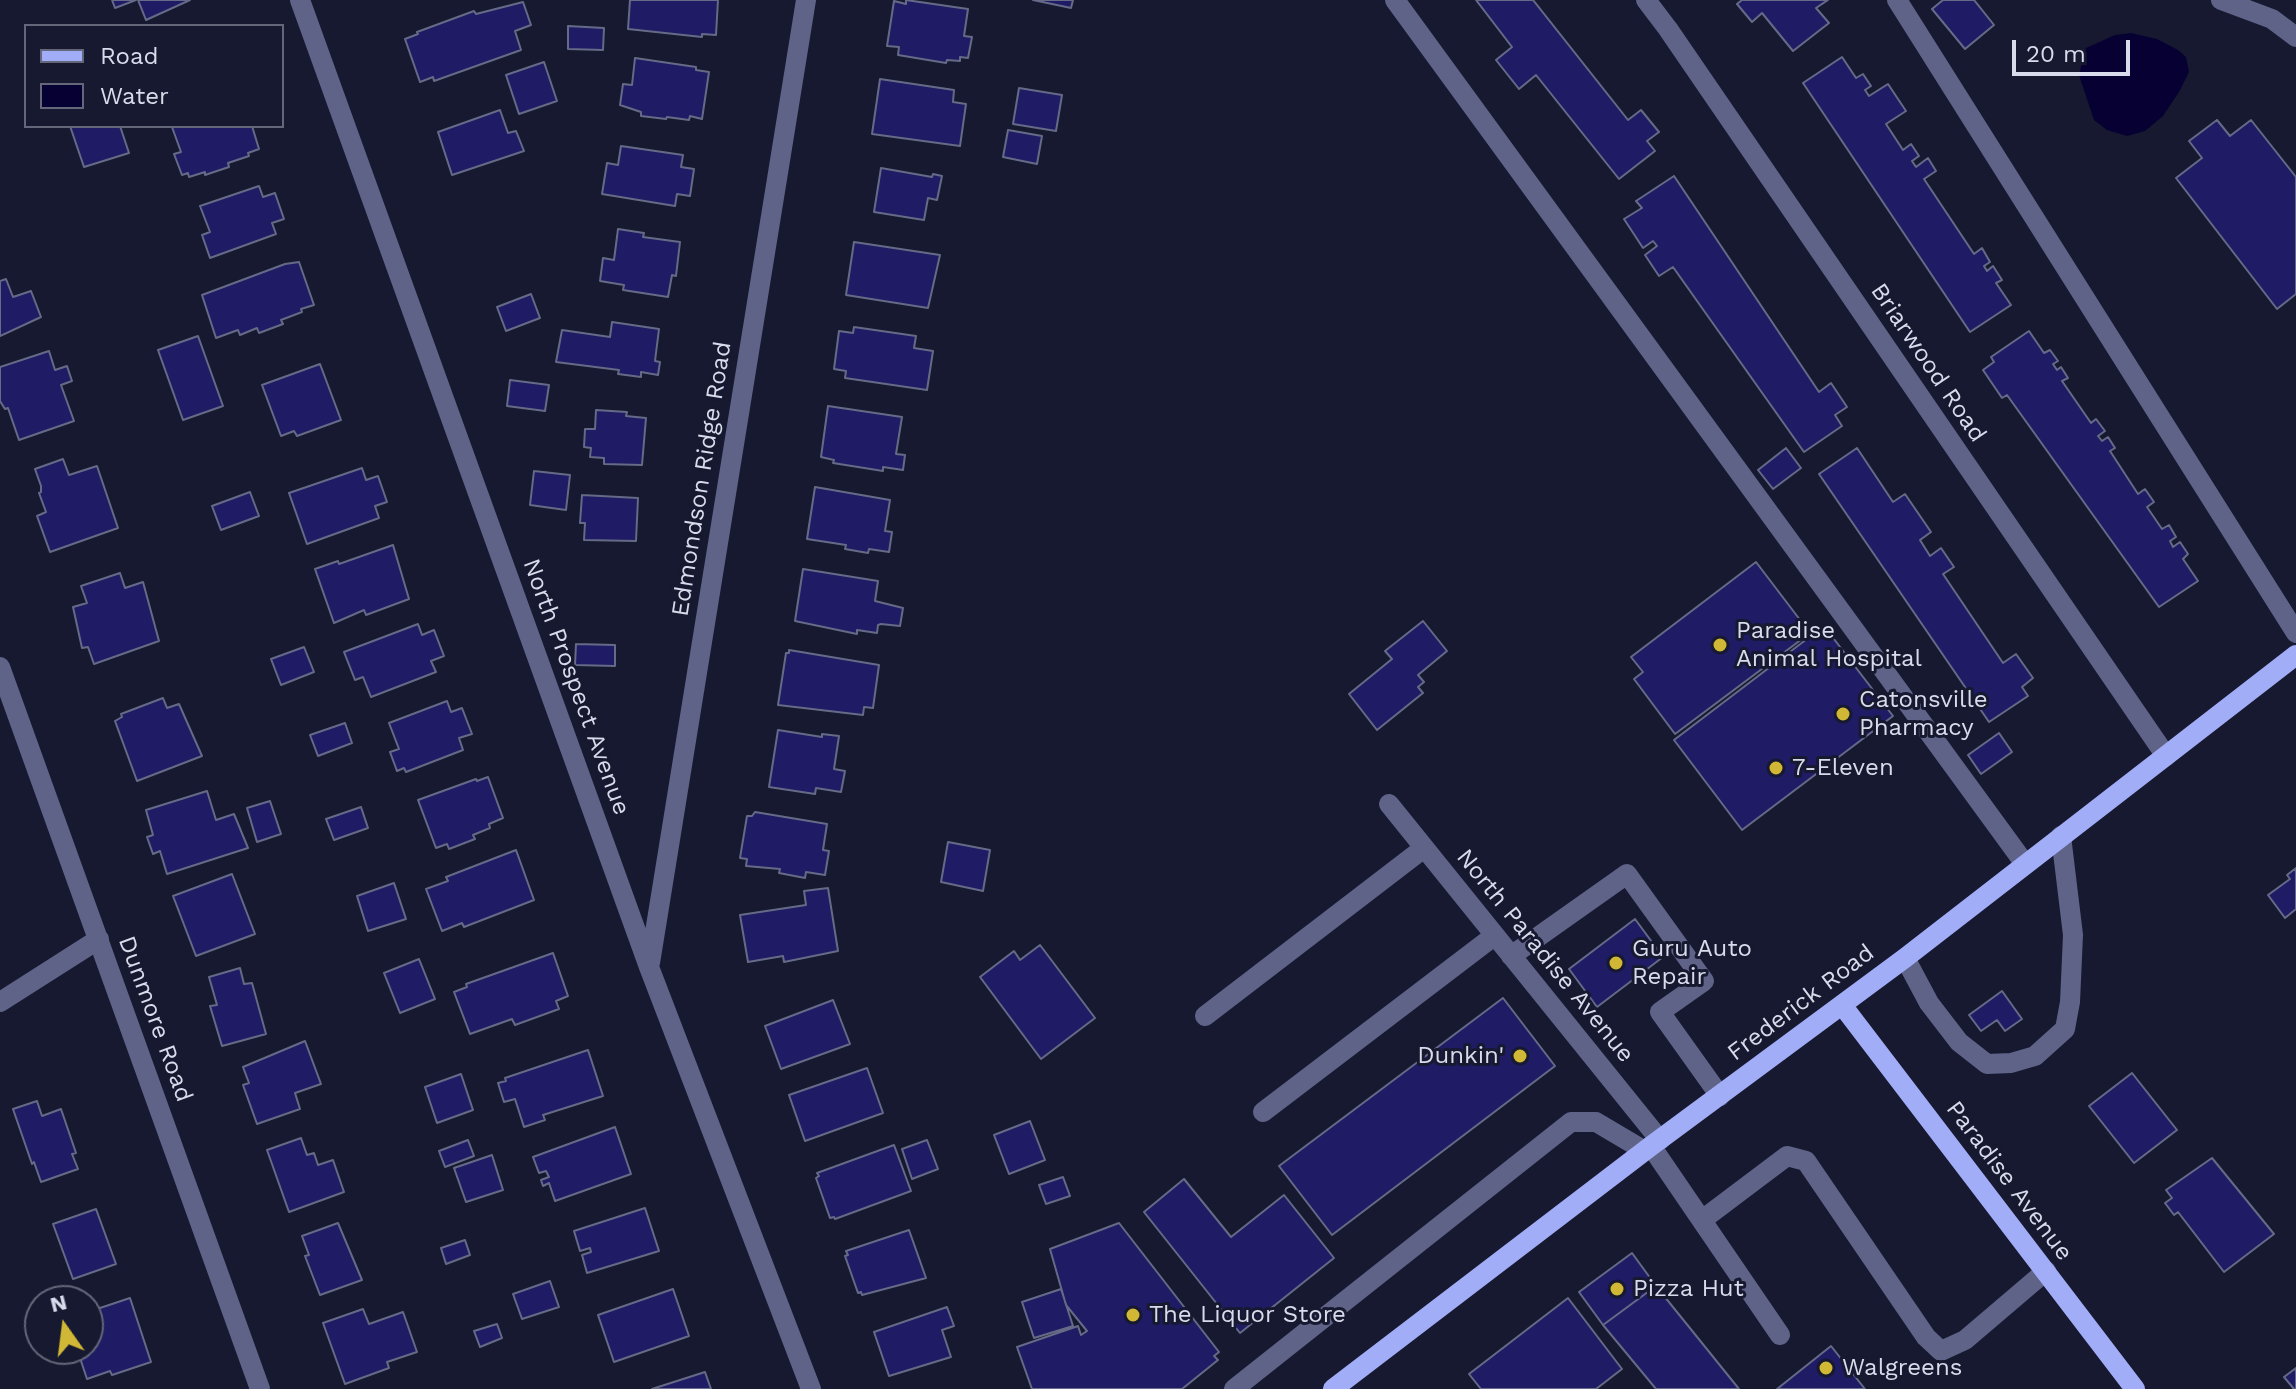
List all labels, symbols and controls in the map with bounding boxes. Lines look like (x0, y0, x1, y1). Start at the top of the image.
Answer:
legend (24, 24, 284, 128)
scale bar (2016, 24, 2134, 74)
text: 20 m (2026, 40, 2086, 68)
text: Road (100, 42, 159, 70)
text: Water (100, 82, 169, 110)
street label: Briarwood Road (1864, 278, 1992, 448)
street label: Edmondson Ridge Road (666, 340, 738, 618)
street label: North Prospect Avenue (516, 555, 636, 819)
place label: Paradise Animal Hospital (1736, 617, 1922, 673)
marker: Paradise Animal Hospital (1711, 636, 1729, 654)
place label: Catonsville Pharmacy (1859, 686, 1988, 742)
marker: Catonsville Pharmacy (1834, 705, 1852, 723)
place label: 7-Eleven (1792, 754, 1894, 782)
marker: 7-Eleven (1767, 759, 1785, 777)
street label: North Paradise Avenue (1450, 843, 1640, 1069)
street label: Dunmore Road (112, 932, 198, 1106)
place label: Guru Auto Repair (1632, 935, 1752, 991)
street label: Frederick Road (1722, 939, 1880, 1067)
marker: Guru Auto Repair (1607, 954, 1625, 972)
place label: Dunkin' (1417, 1042, 1504, 1070)
marker: Dunkin' (1511, 1047, 1529, 1065)
street label: Paradise Avenue (1940, 1096, 2078, 1266)
place label: Pizza Hut (1633, 1275, 1744, 1303)
marker: Pizza Hut (1608, 1280, 1626, 1298)
north arrow (24, 1285, 104, 1365)
text: N (48, 1289, 69, 1317)
place label: The Liquor Store (1149, 1301, 1346, 1329)
marker: The Liquor Store (1124, 1306, 1142, 1324)
place label: Walgreens (1842, 1354, 1962, 1382)
marker: Walgreens (1817, 1359, 1835, 1377)

